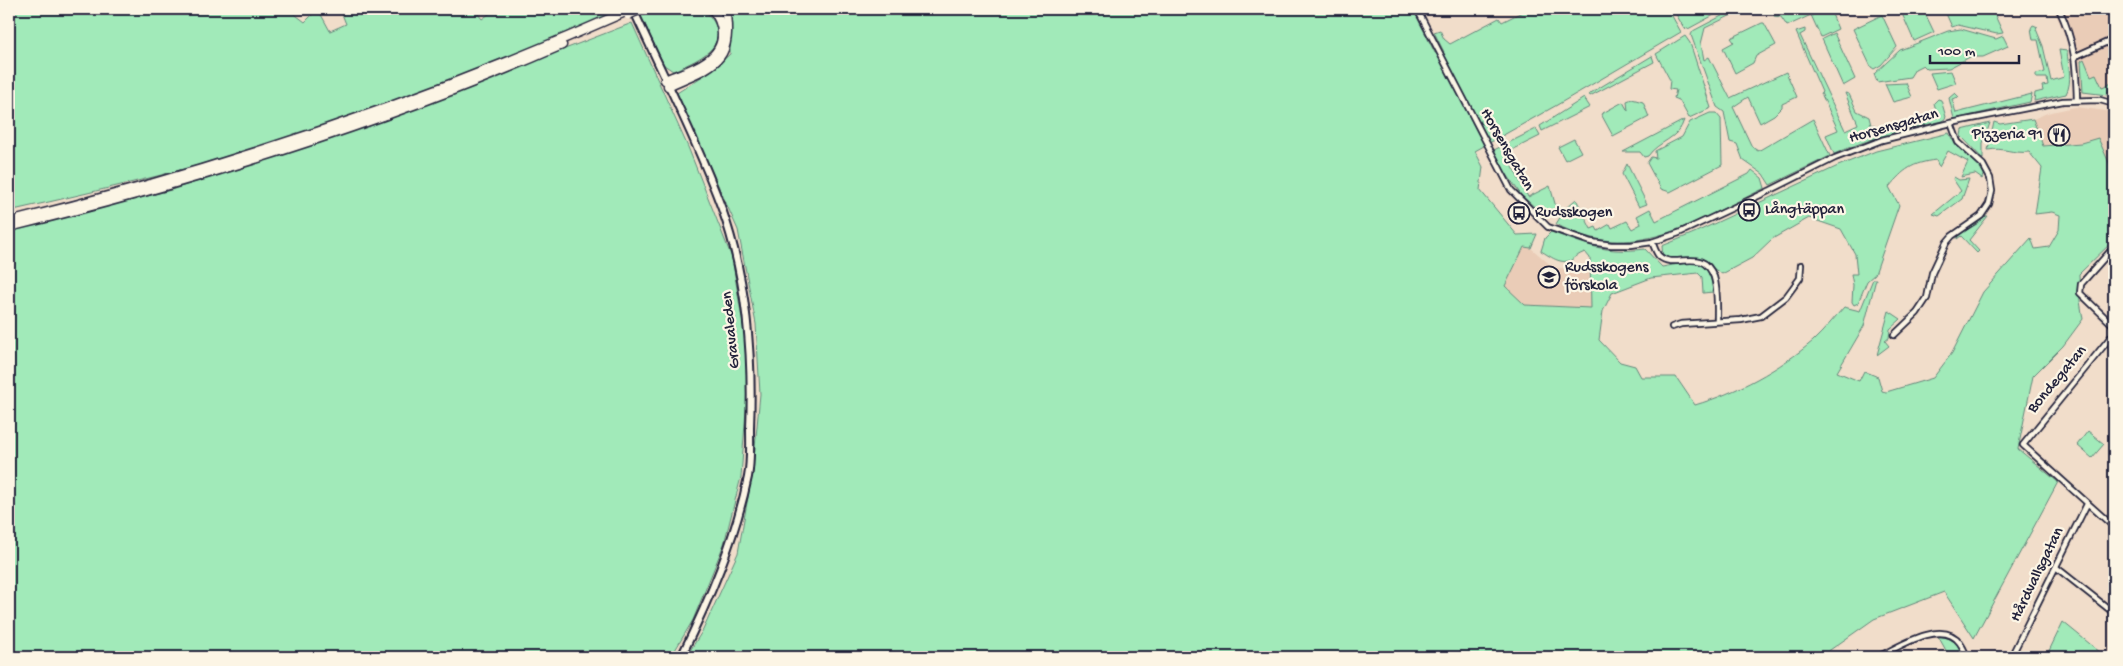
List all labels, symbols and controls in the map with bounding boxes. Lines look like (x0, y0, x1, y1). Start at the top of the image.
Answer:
scale bar (1930, 32, 2019, 64)
text: 100 m (1937, 43, 1976, 61)
street label: Horsensgatan (1847, 105, 1941, 149)
street label: Horsensgatan (1475, 106, 1537, 195)
restaurant icon: Pizzeria 91 (2047, 123, 2071, 147)
place label: Pizzeria 91 (1971, 126, 2043, 145)
bus stop icon: Långtäppan (1737, 198, 1761, 222)
bus stop icon: Rudsskogen (1507, 201, 1531, 225)
place label: Långtäppan (1765, 201, 1844, 220)
place label: Rudsskogen (1535, 204, 1613, 223)
place label: Rudsskogens förskola (1564, 259, 1649, 296)
school or university icon: Rudsskogens förskola (1537, 265, 1561, 289)
street label: Gravaleden (718, 290, 746, 370)
street label: Bondegatan (2023, 342, 2092, 419)
street label: Hårdvallsgatan (2007, 524, 2069, 625)

